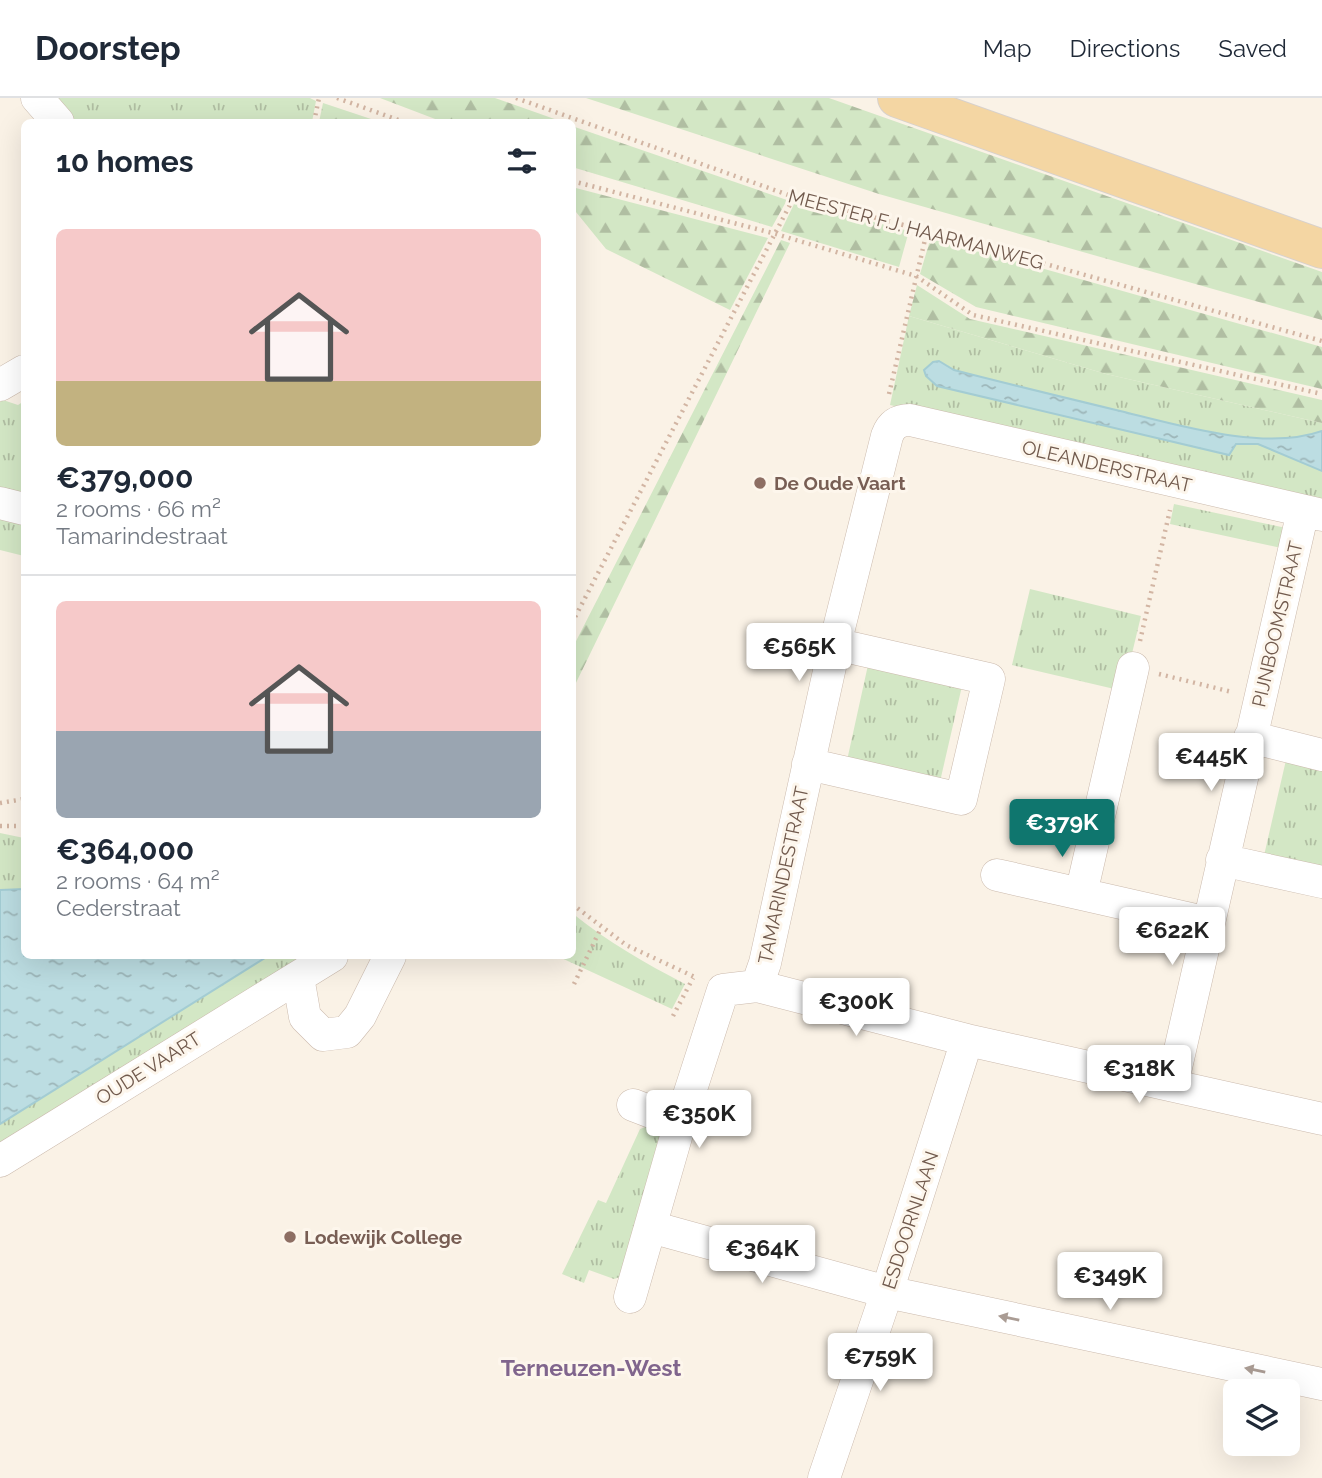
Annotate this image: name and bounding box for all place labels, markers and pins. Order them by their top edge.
place label: De Oude Vaart [774,472,906,494]
marker: De Oude Vaart [752,475,768,491]
pin: €565K [750,624,848,683]
pin: €445K [1162,734,1260,793]
pin: €379K [1013,800,1111,859]
pin: €622K [1123,908,1221,967]
pin: €300K [807,978,905,1038]
pin: €318K [1090,1046,1188,1105]
pin: €350K [650,1090,748,1150]
place label: Lodewijk College [304,1226,462,1248]
pin: €364K [713,1226,811,1285]
marker: Lodewijk College [282,1229,298,1245]
pin: €349K [1061,1252,1159,1312]
pin: €759K [831,1334,929,1393]

